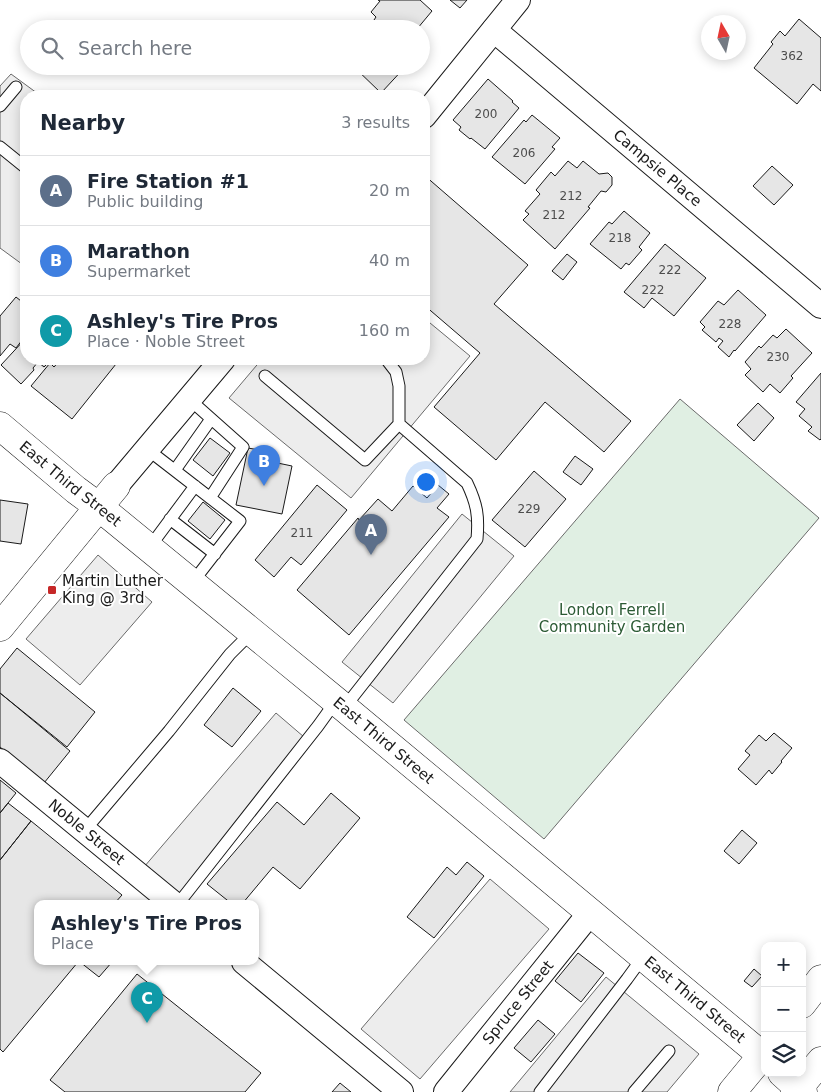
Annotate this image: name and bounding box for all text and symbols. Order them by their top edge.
north arrow [701,15,746,60]
search box [20,20,430,75]
icon: search [38,34,66,62]
text: Search here [78,37,192,59]
house number: 362 [781,49,803,63]
house number: 200 [475,107,497,121]
text: Nearby [40,111,125,135]
text: 3 results [341,113,410,132]
street label: Campsie Place [610,126,705,210]
house number: 206 [513,146,535,160]
text: Fire Station #1 [87,170,249,192]
text: A [50,181,62,200]
text: 20 m [369,181,410,200]
house number: 212 [560,189,582,203]
text: Public building [87,192,204,211]
house number: 212 [543,208,565,222]
house number: 218 [609,231,631,245]
text: Marathon [87,240,190,262]
text: B [50,251,62,270]
text: 40 m [369,251,410,270]
text: Supermarket [87,262,190,281]
house number: 222 [659,263,681,277]
house number: 222 [642,283,664,297]
text: Ashley's Tire Pros [87,310,278,332]
house number: 228 [719,317,741,331]
text: C [50,321,62,340]
text: 160 m [359,321,410,340]
text: Place · Noble Street [87,332,245,351]
house number: 230 [767,350,789,364]
street label: East Third Street [16,437,125,530]
pin: B [248,445,280,486]
your location [413,469,439,495]
house number: 229 [518,502,540,516]
pin: A [355,514,387,555]
house number: 211 [291,526,313,540]
place label: Martin Luther King @ 3rd [62,572,164,607]
marker: Martin Luther King @ 3rd [46,584,58,596]
park label: London Ferrell Community Garden [539,601,685,636]
street label: East Third Street [329,693,438,788]
street label: Noble Street [45,795,129,869]
popup [34,900,259,965]
text: Ashley's Tire Pros [51,912,242,934]
text: Place [51,934,94,953]
map controls [761,942,806,1077]
button: + [761,942,806,987]
street label: East Third Street [641,952,749,1047]
street label: Spruce Street [479,957,557,1048]
pin: C [131,982,163,1023]
button: − [761,987,806,1032]
button: layers [761,1032,806,1077]

